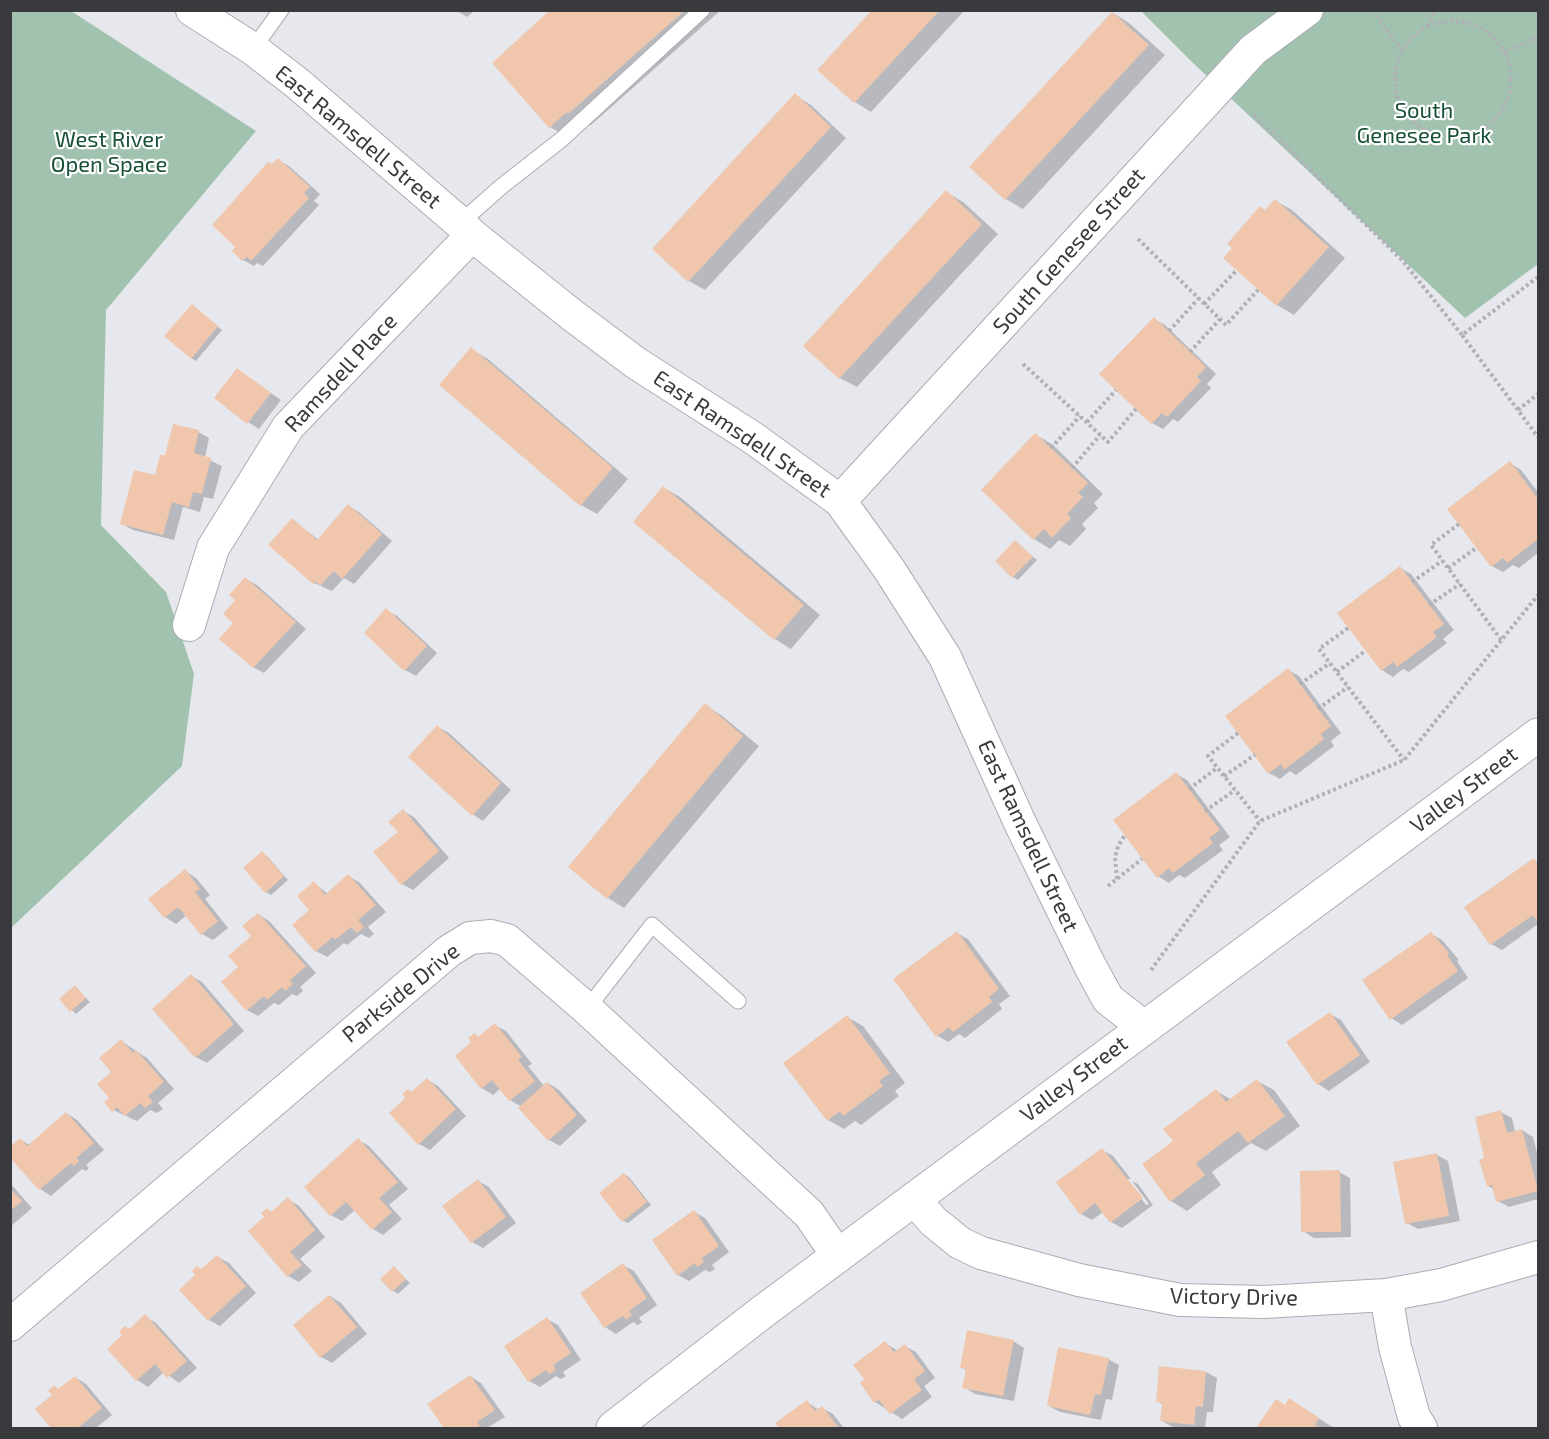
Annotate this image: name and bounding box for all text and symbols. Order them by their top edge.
street label: East Ramsdell Street [270,60,446,214]
park label: South Genesee Park [1357,98,1491,150]
park label: West River Open Space [51,127,167,178]
street label: South Genesee Street [987,162,1151,340]
street label: Ramsdell Place [279,308,403,438]
street label: East Ramsdell Street [648,365,836,503]
street label: East Ramsdell Street [972,736,1084,936]
street label: Valley Street [1405,741,1523,839]
street label: Parkside Drive [337,938,465,1048]
street label: Valley Street [1015,1030,1133,1128]
street label: Victory Drive [1170,1283,1298,1311]

